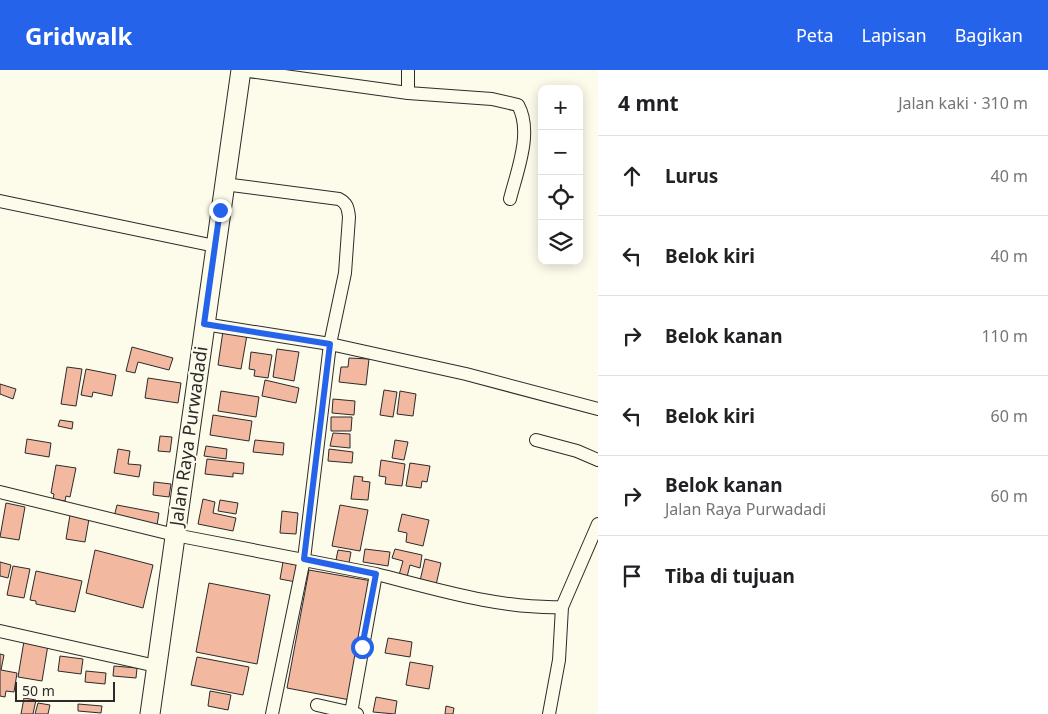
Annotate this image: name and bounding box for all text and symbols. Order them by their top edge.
text: Gridwalk [25,19,132,52]
text: Peta [796,23,834,47]
text: Lapisan [862,23,927,47]
text: Bagikan [955,23,1023,47]
map controls [538,85,583,265]
button: + [538,85,583,130]
text: 4 mnt [618,89,679,117]
text: Jalan kaki · 310 m [898,92,1028,114]
button: − [538,130,583,175]
icon: ahead [618,162,646,190]
text: Lurus [665,163,718,189]
text: 40 m [991,165,1028,187]
button: locate [538,175,583,220]
route end [209,199,232,222]
button: layers [538,220,583,265]
icon: left [618,242,646,270]
text: Belok kiri [665,243,755,269]
text: 40 m [991,245,1028,267]
icon: right [618,322,646,350]
text: Belok kanan [665,323,782,349]
text: 110 m [981,325,1028,347]
street label: Jalan Raya Purwadadi [163,345,213,529]
icon: left [618,402,646,430]
text: Belok kiri [665,403,755,429]
text: 60 m [991,405,1028,427]
text: Belok kanan [665,472,782,498]
icon: right [618,482,646,510]
text: 60 m [991,485,1028,507]
text: Jalan Raya Purwadadi [665,498,826,520]
icon: arrive [618,562,646,590]
text: Tiba di tujuan [665,563,795,589]
route start [351,636,374,659]
scale bar [15,679,115,702]
text: 50 m [22,681,55,700]

